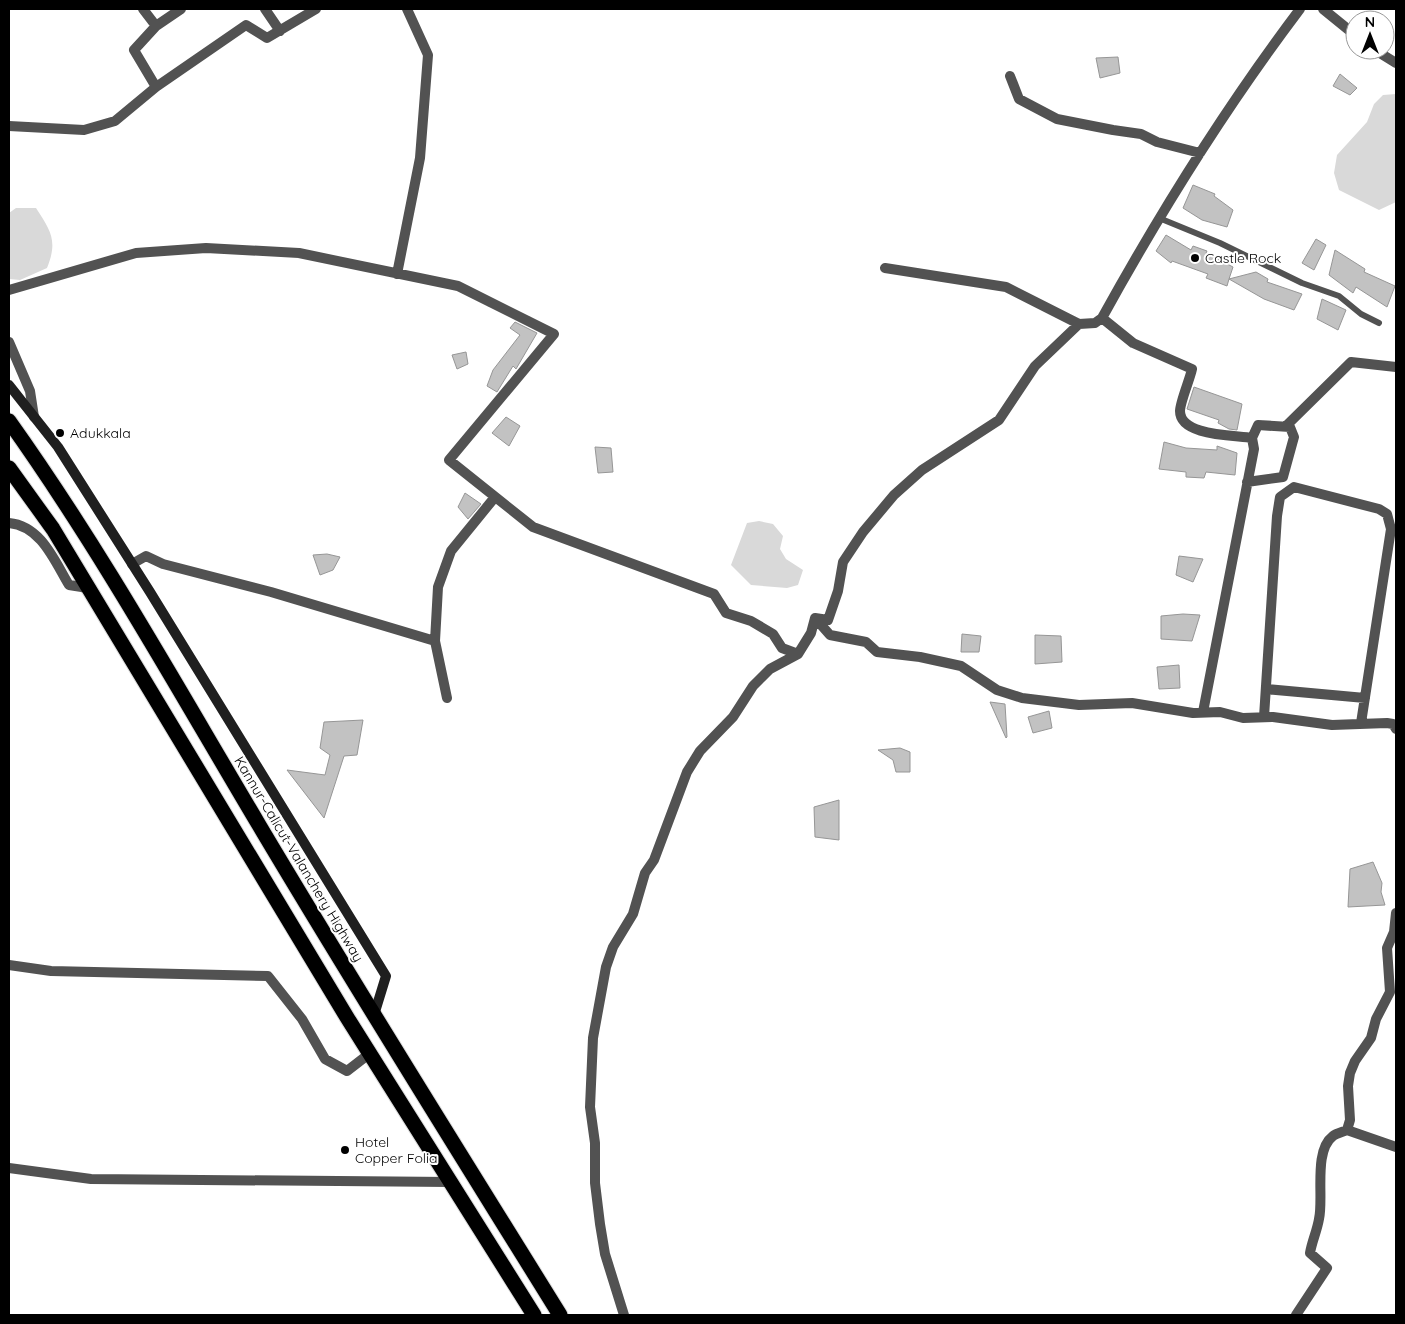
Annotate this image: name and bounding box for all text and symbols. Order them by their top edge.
north arrow [1345,10,1395,60]
text: N [1365,13,1375,31]
place label: Castle Rock [1205,249,1281,267]
marker: Castle Rock [1189,252,1201,264]
place label: Adukkala [70,424,131,442]
marker: Adukkala [54,427,66,439]
street label: Kannur-Calicut-Valanchery Highway [230,753,368,965]
place label: Hotel Copper Folia [355,1133,438,1167]
marker: Hotel Copper Folia [339,1144,351,1156]

